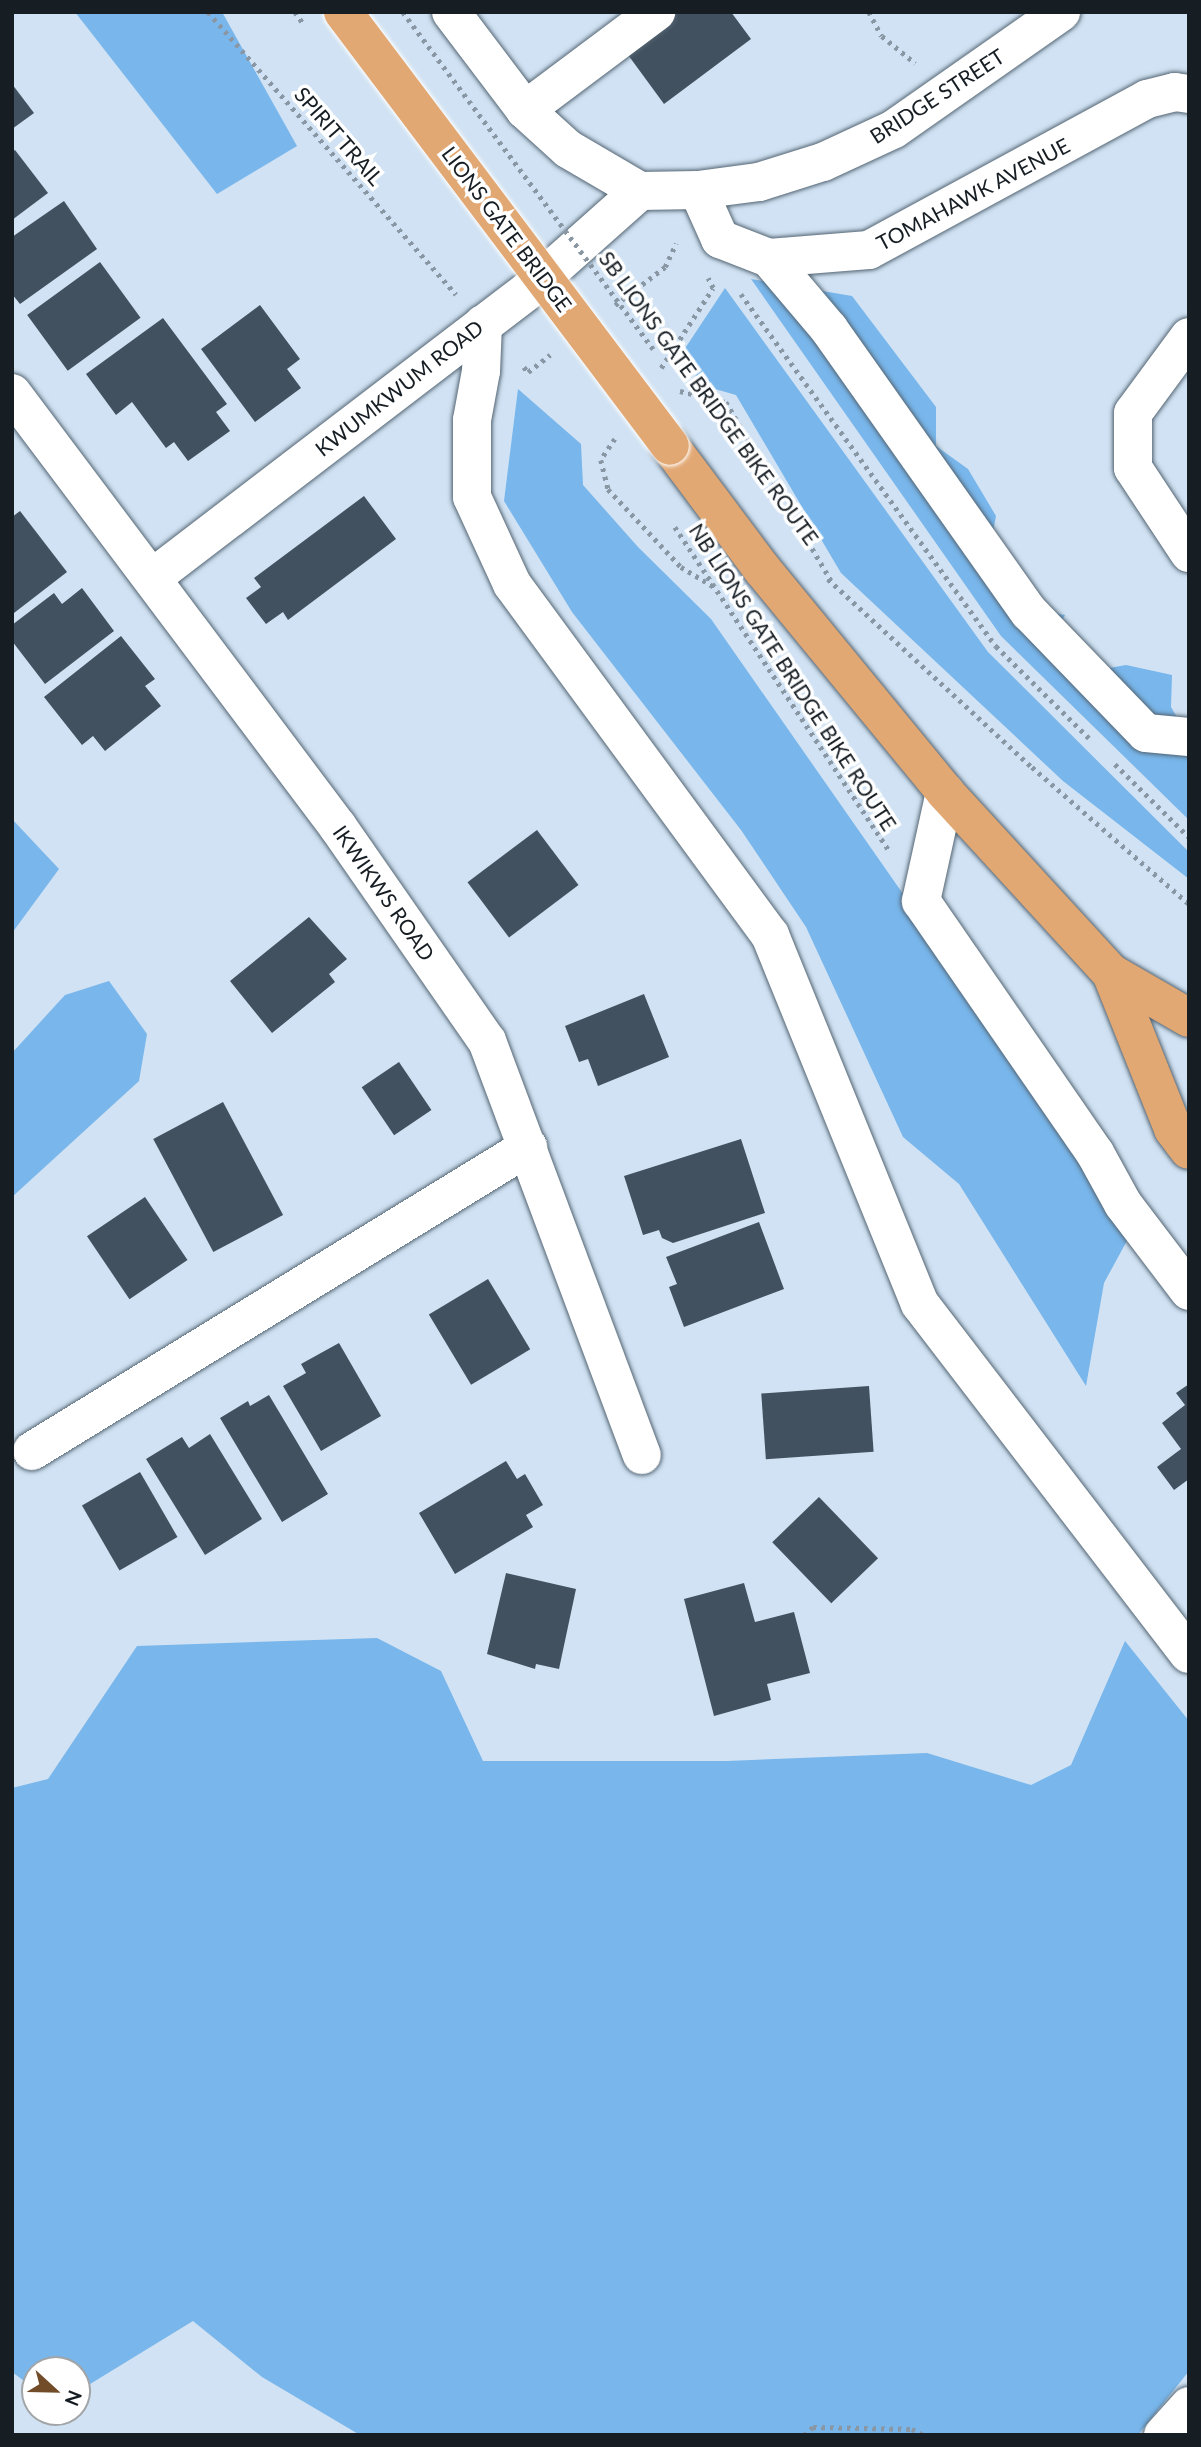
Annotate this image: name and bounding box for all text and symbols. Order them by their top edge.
street label: BRIDGE STREET [865,43,1009,149]
street label: SPIRIT TRAIL [289,81,389,191]
street label: TOMAHAWK AVENUE [872,132,1074,256]
street label: LIONS GATE BRIDGE [437,141,577,317]
street label: SB LIONS GATE BRIDGE BIKE ROUTE [594,246,824,550]
street label: KWUMKWUM ROAD [310,315,488,461]
street label: NB LIONS GATE BRIDGE BIKE ROUTE [684,519,902,835]
street label: IKWIKWS ROAD [328,821,440,965]
north arrow [21,2356,91,2426]
text: N [61,2387,87,2409]

